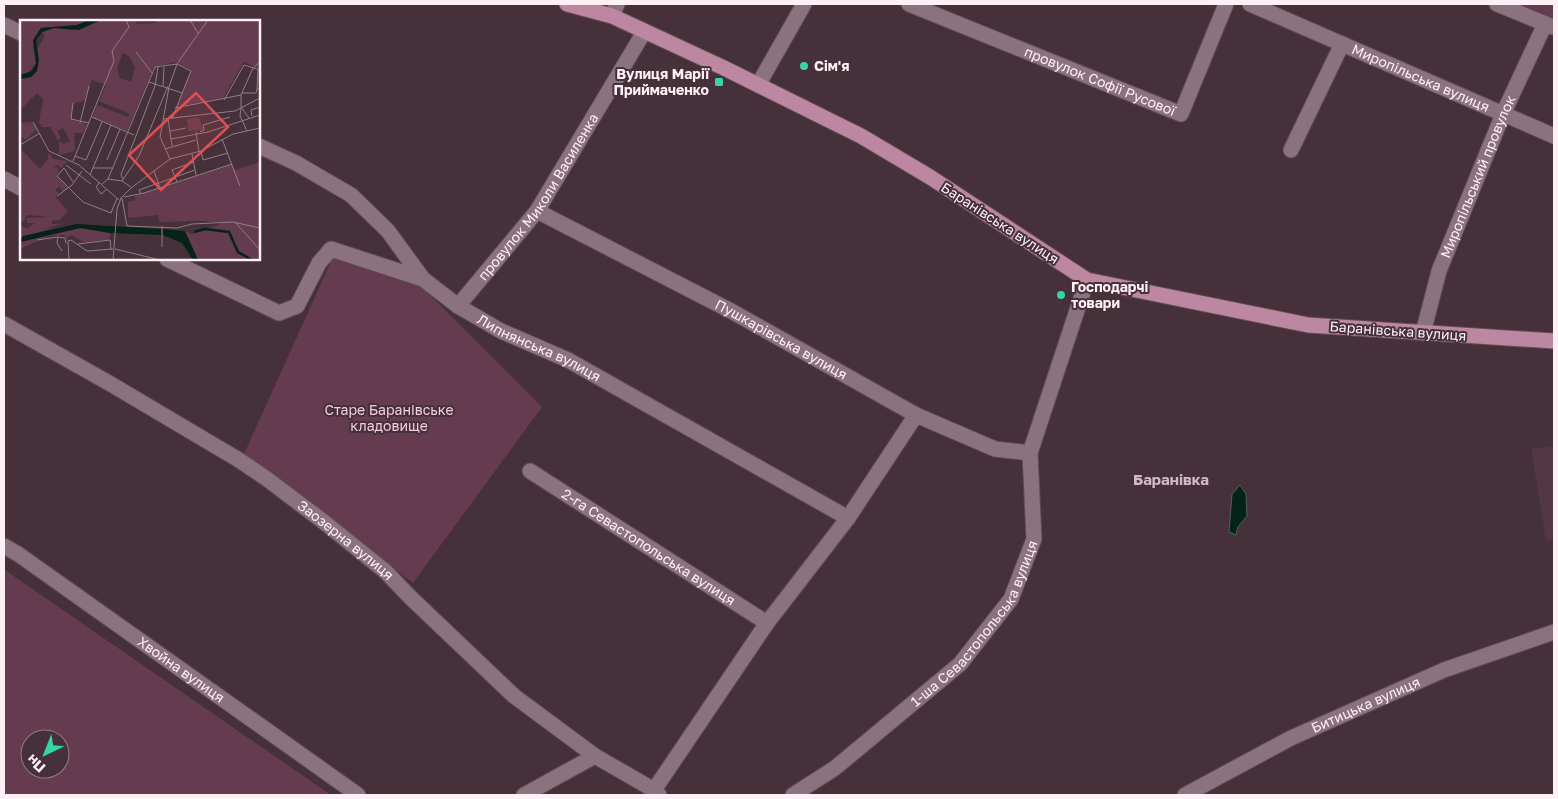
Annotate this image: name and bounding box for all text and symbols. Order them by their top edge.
inset map [20,20,260,260]
street label: Миропільська вулиця [1349,40,1492,115]
street label: провулок Софії Русової [1022,43,1179,119]
place label: Сім'я [814,57,849,74]
marker: Сім'я [798,60,810,72]
place label: Вулиця Марії Приймаченко [614,65,710,98]
marker: Вулиця Марії Приймаченко [713,76,725,88]
street label: Миропільський провулок [1436,92,1519,260]
street label: провулок Миколи Василенка [474,110,602,283]
street label: Баранівська вулиця [938,178,1062,267]
place label: Господарчі товари [1071,278,1149,311]
marker: Господарчі товари [1055,289,1067,301]
street label: Пушкарівська вулиця [712,295,851,383]
street label: Липнянська вулиця [475,310,604,385]
street label: Баранівська вулиця [1329,317,1467,344]
park label: Старе Баранівське кладовище [324,401,454,434]
district label: Баранівка [1133,470,1209,488]
street label: 2-га Севастопольська вулиця [559,485,739,609]
street label: Заозерна вулиця [295,496,398,583]
street label: 1-ша Севастопольська вулиця [907,538,1041,710]
street label: Хвойна вулиця [134,633,228,706]
street label: Битицька вулиця [1308,673,1423,736]
north arrow [20,729,70,779]
text: Пн [23,751,49,777]

